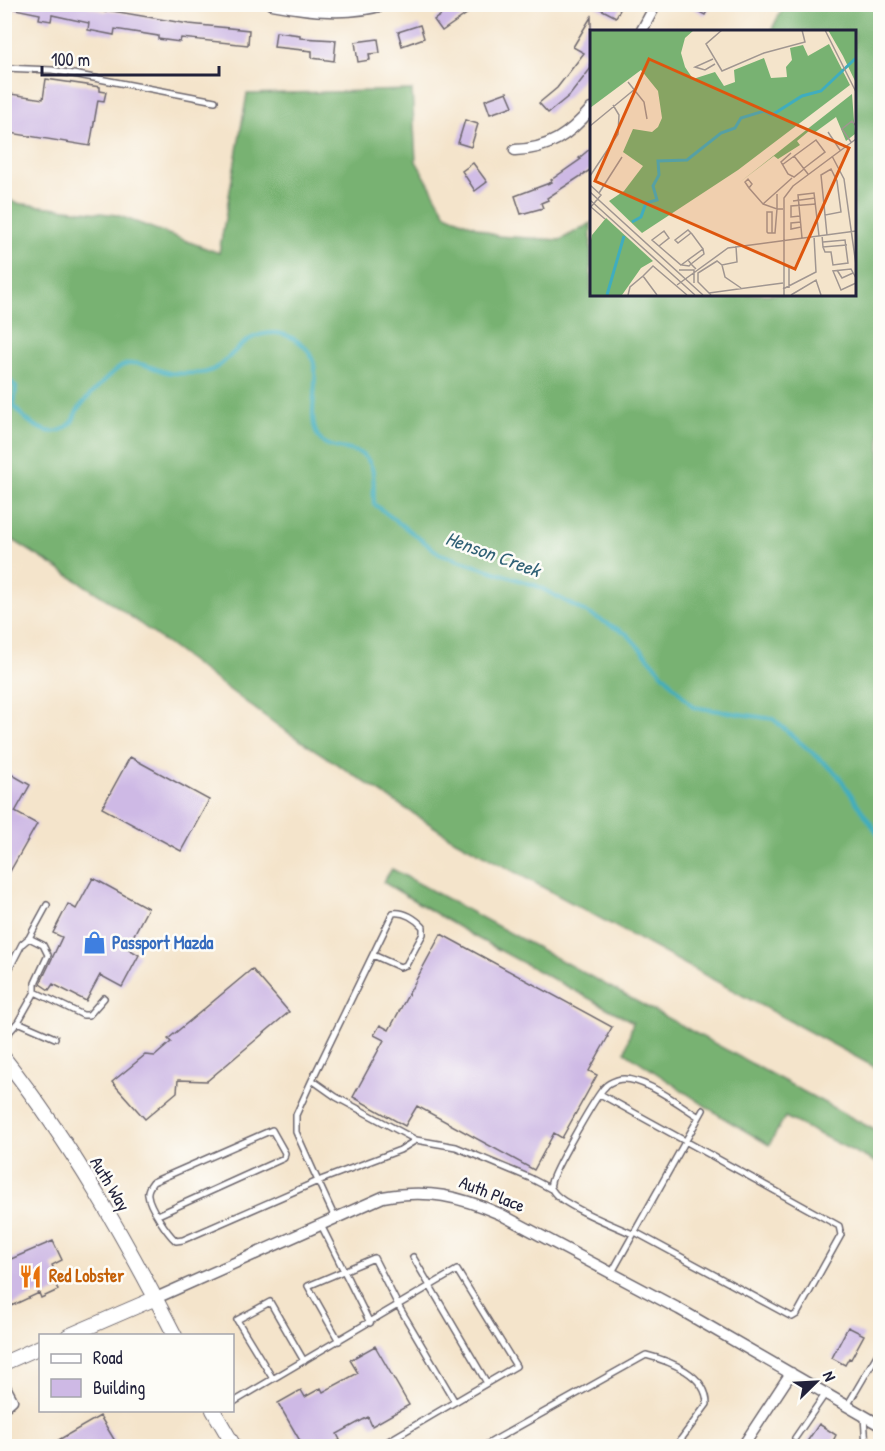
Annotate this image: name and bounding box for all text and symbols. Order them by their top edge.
inset map [590,30,855,296]
scale bar [42,39,219,77]
text: 100 m [51,47,90,72]
water label: Henson Creek [442,524,546,584]
shop icon: Passport Mazda [81,930,107,956]
place label: Passport Mazda [112,930,214,956]
street label: Auth Way [84,1152,137,1216]
street label: Auth Place [456,1169,529,1218]
restaurant icon: Red Lobster [18,1263,44,1289]
place label: Red Lobster [49,1263,124,1288]
legend [39,1334,234,1412]
text: Road [93,1345,123,1370]
north arrow [786,1352,846,1412]
text: N [818,1368,842,1385]
text: Building [93,1375,145,1400]

